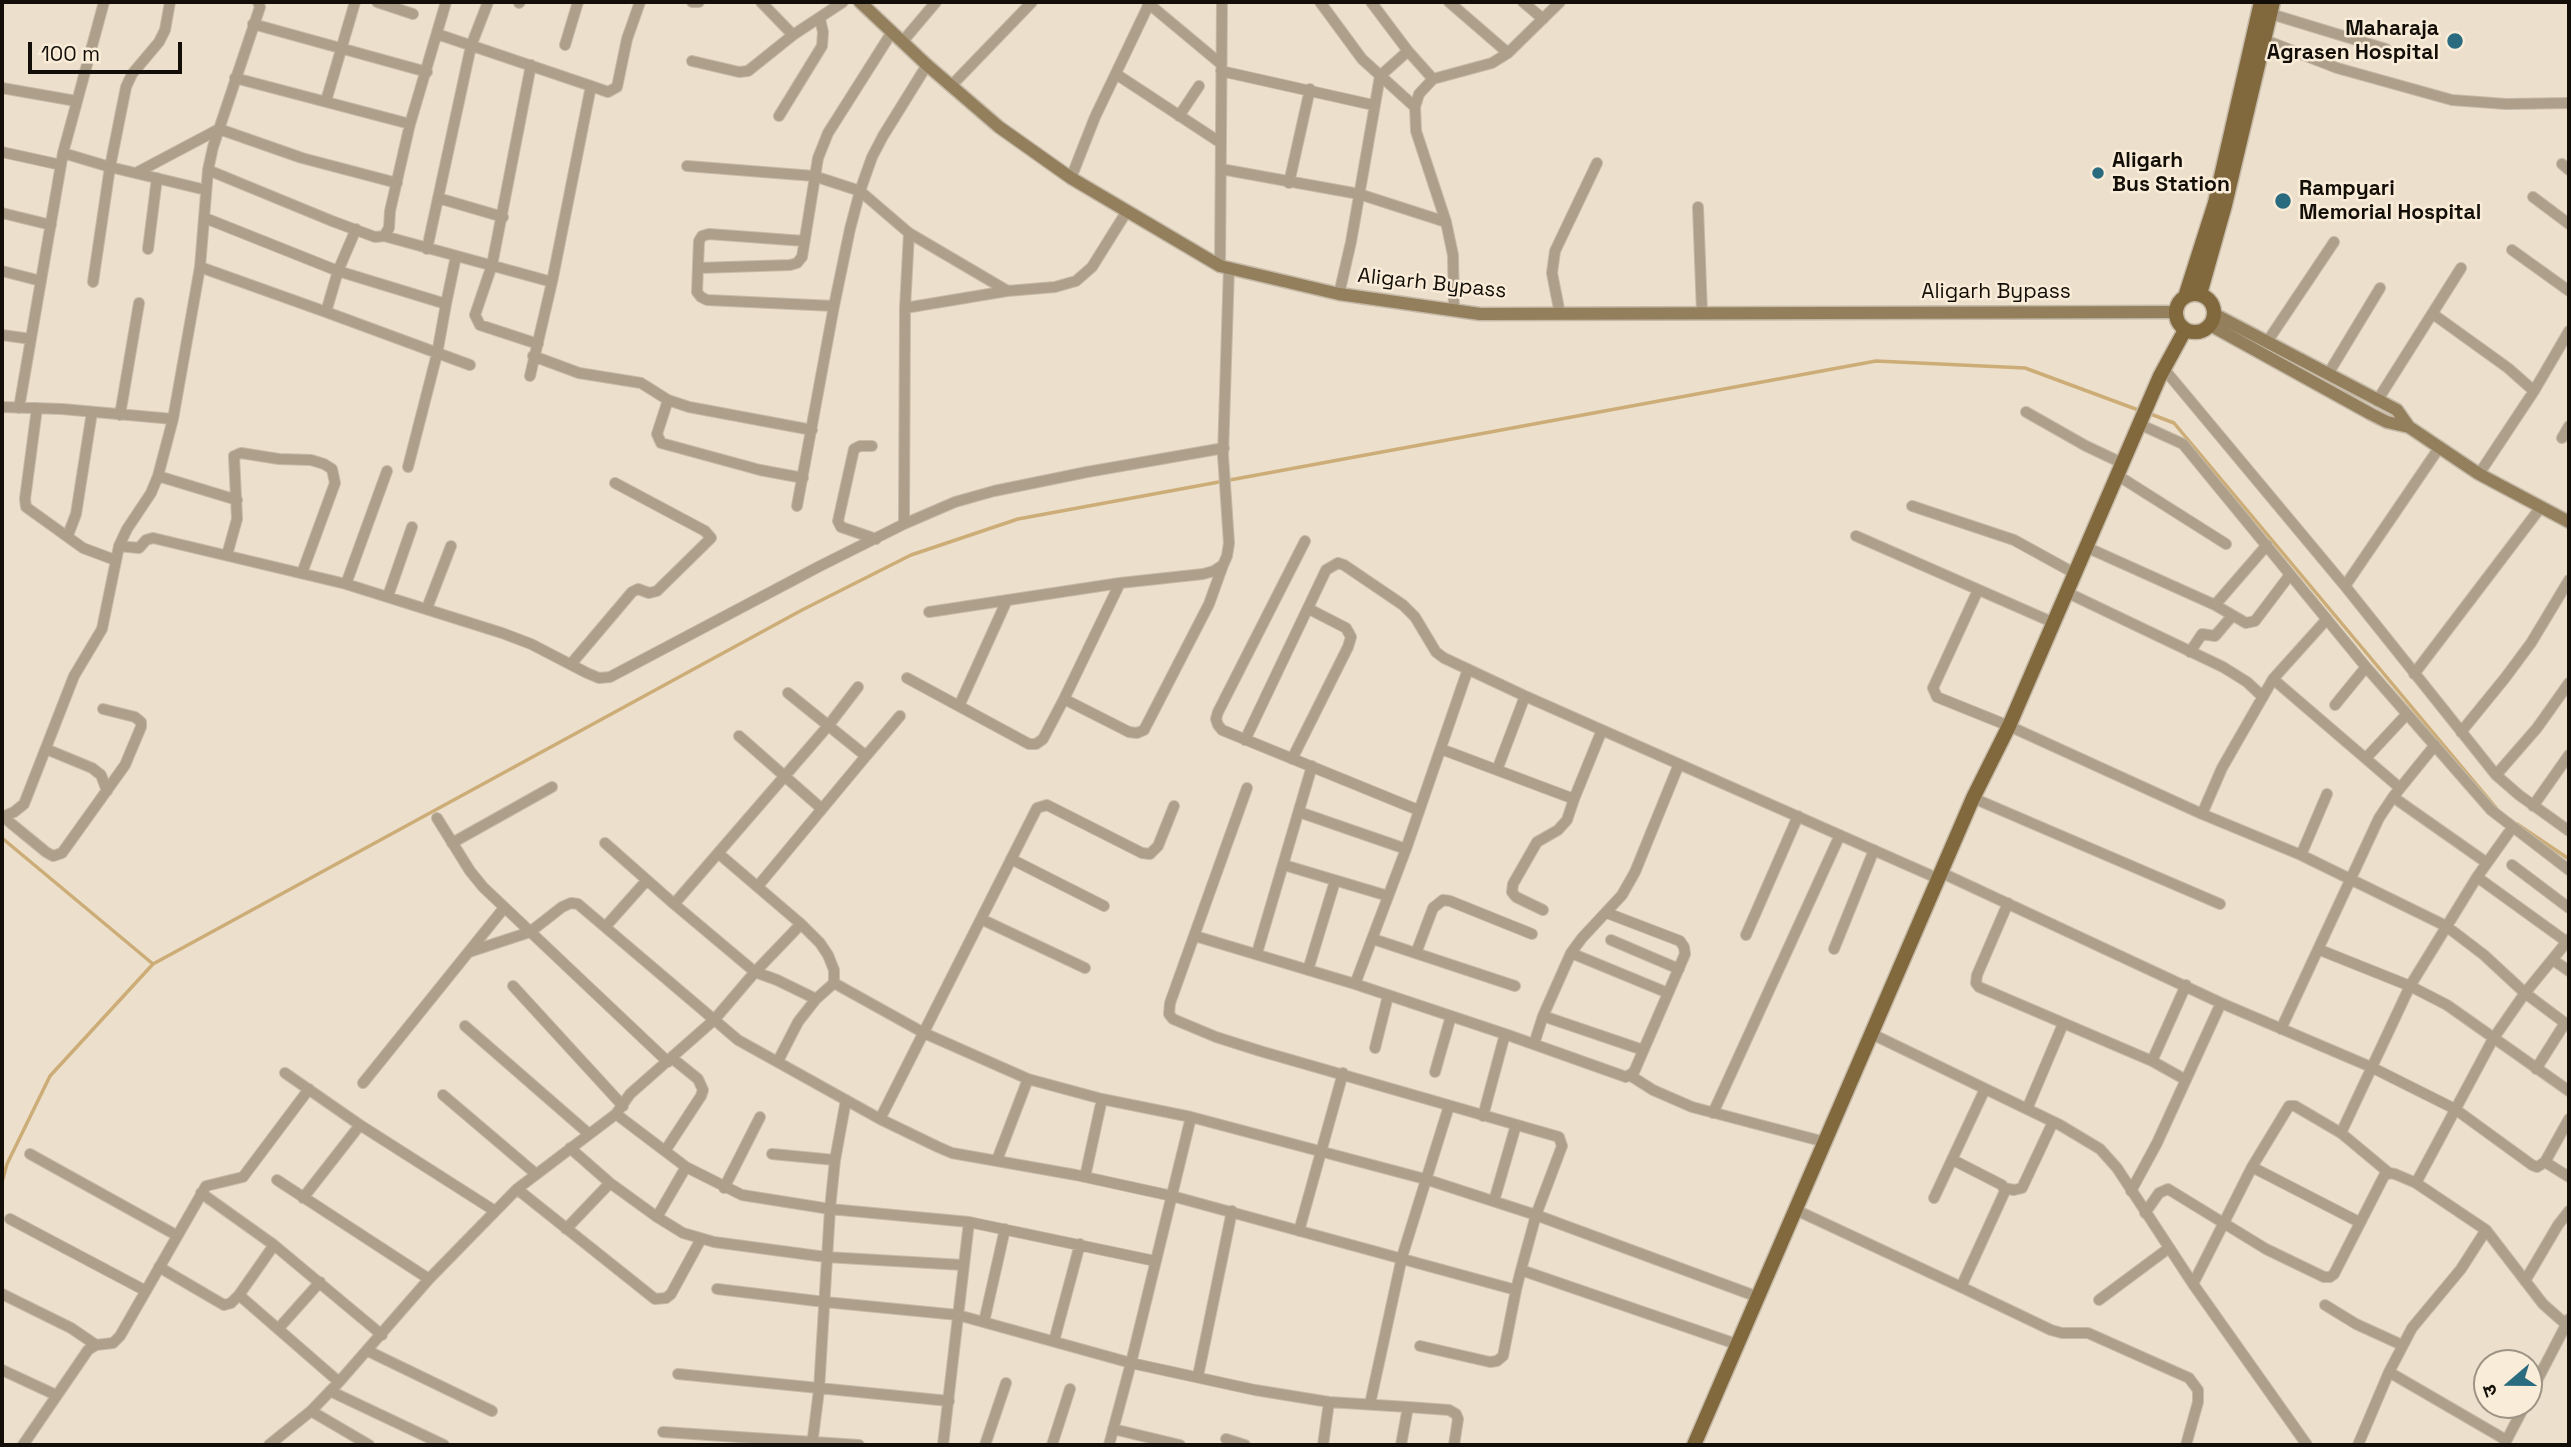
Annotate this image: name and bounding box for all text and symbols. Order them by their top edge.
place label: Maharaja Agrasen Hospital [2267,16,2439,66]
scale bar [32,28,186,72]
marker: Maharaja Agrasen Hospital [2445,31,2465,51]
text: 100 m [41,40,100,67]
place label: Aligarh Bus Station [2112,148,2230,198]
marker: Aligarh Bus Station [2090,165,2106,181]
place label: Rampyari Memorial Hospital [2299,176,2481,226]
marker: Rampyari Memorial Hospital [2273,191,2293,211]
street label: Aligarh Bypass [1356,264,1508,304]
street label: Aligarh Bypass [1921,279,2071,305]
north arrow [2473,1349,2543,1419]
text: उ [2476,1381,2503,1400]

